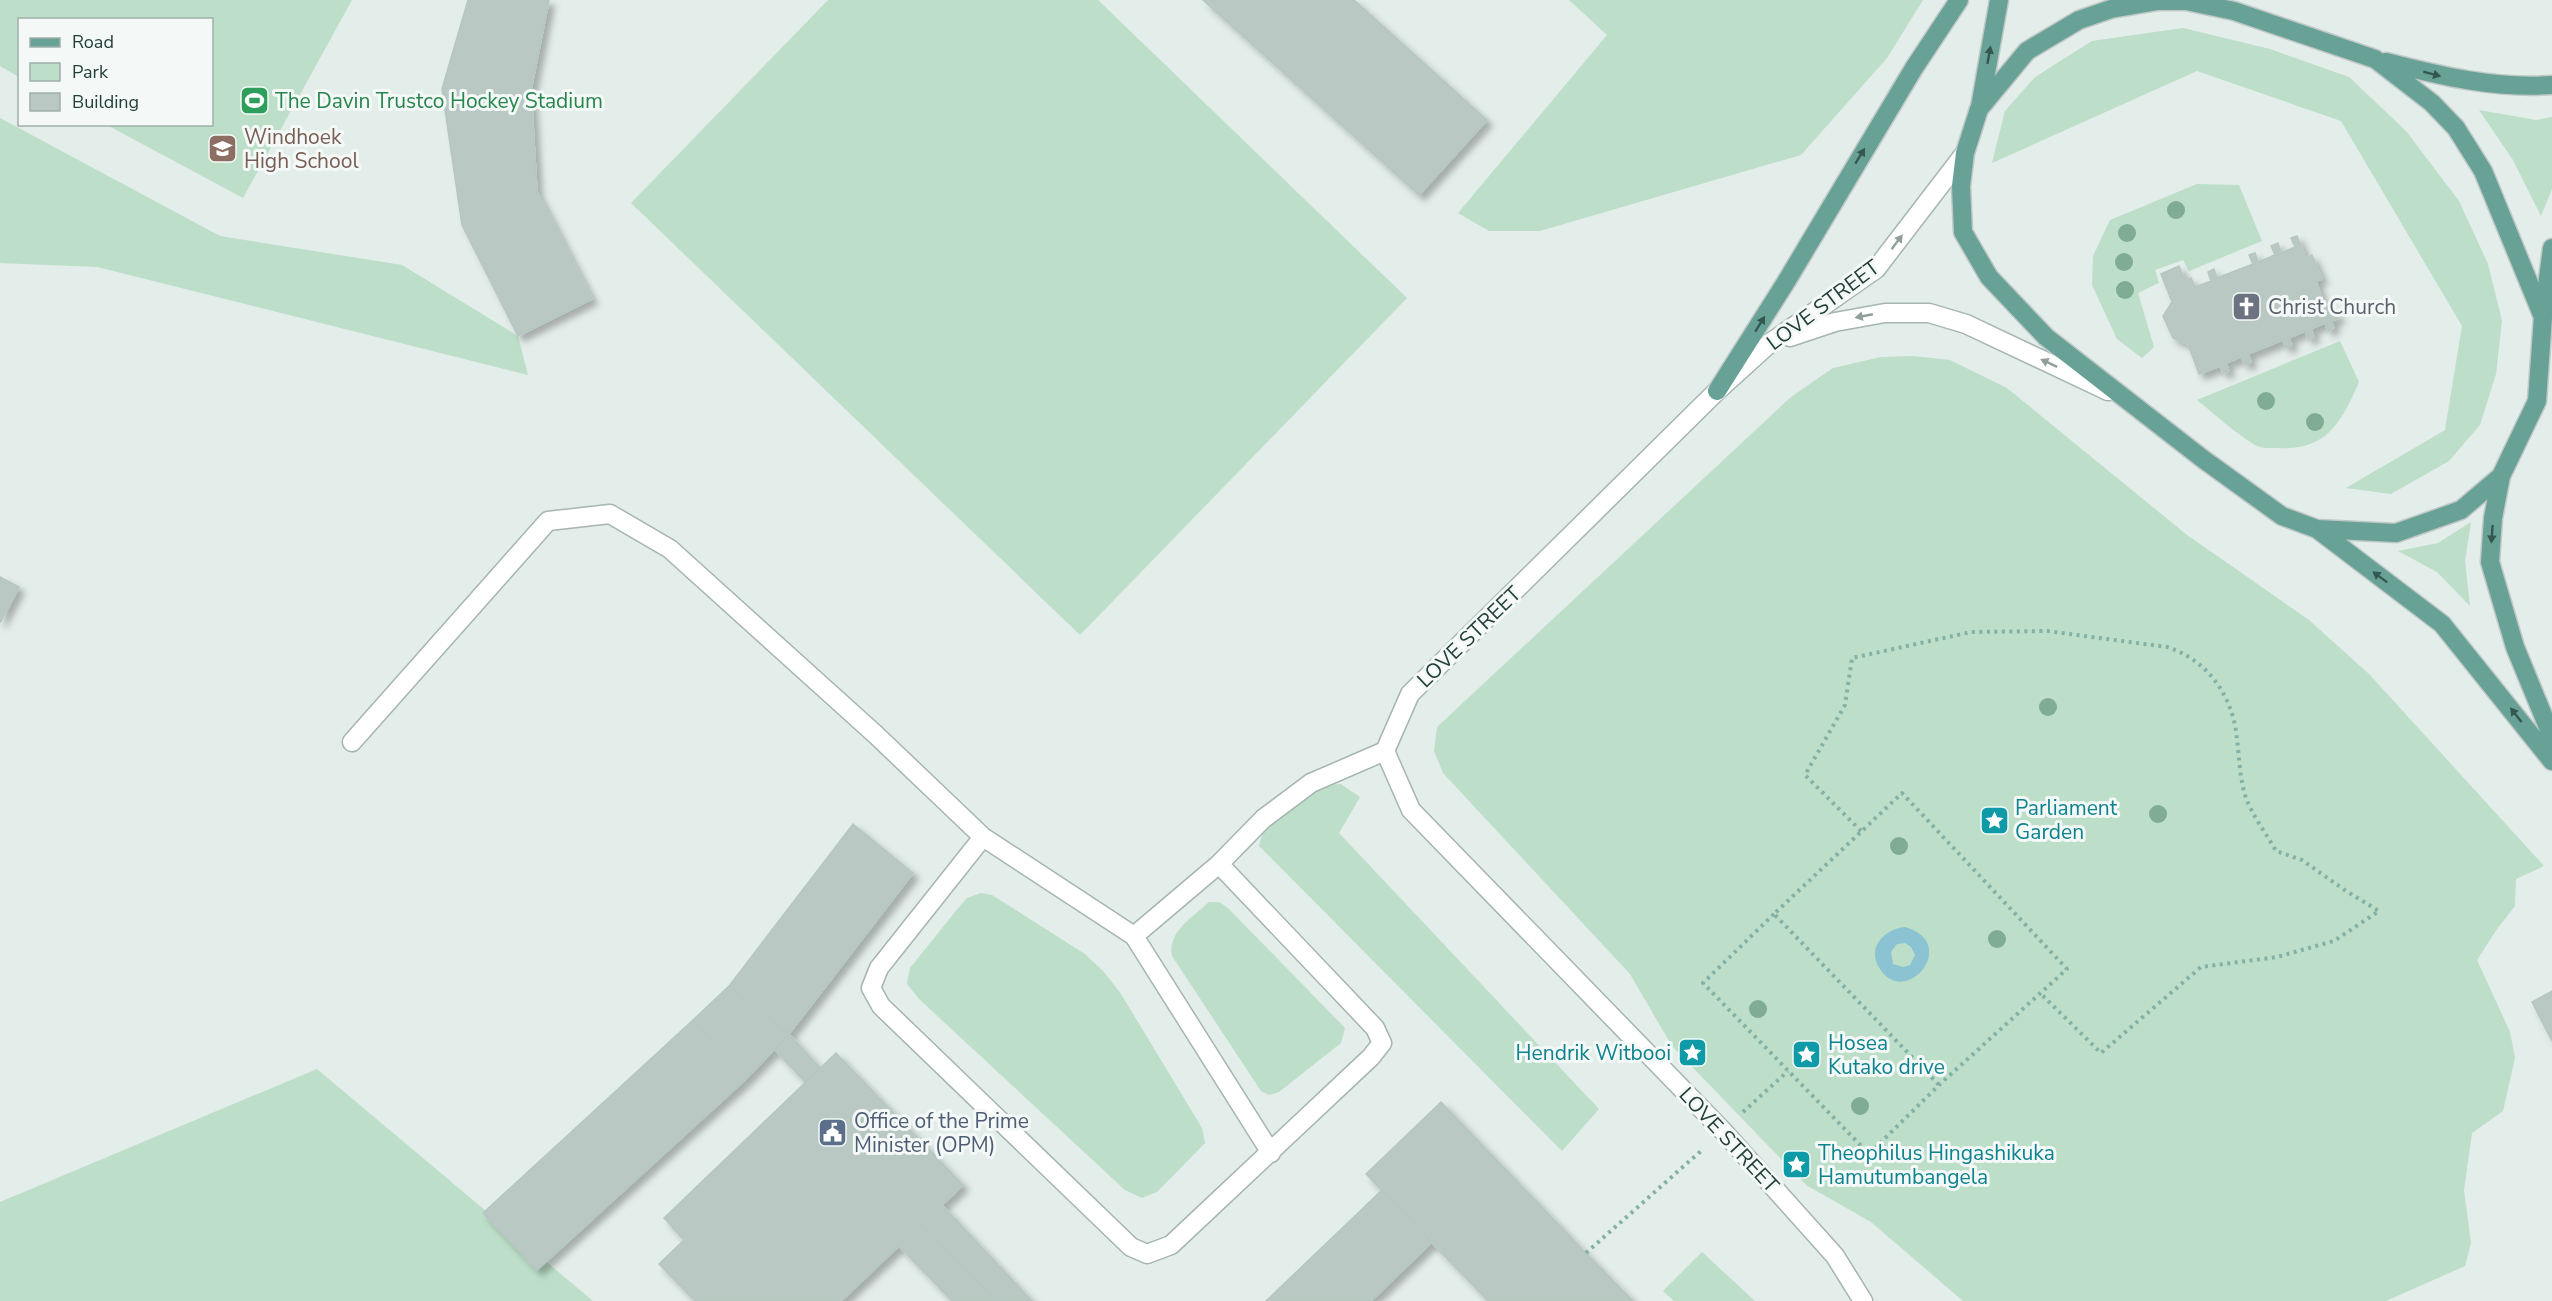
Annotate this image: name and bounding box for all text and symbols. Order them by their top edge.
legend [18,18,213,126]
text: Road [72,30,114,54]
one-way arrow [1985,45,1994,64]
text: Park [72,60,109,84]
one-way arrow [2423,69,2441,79]
sports icon: The Davin Trustco Hockey Stadium [238,85,270,117]
place label: The Davin Trustco Hockey Stadium [275,87,603,115]
text: Building [72,90,139,114]
place label: Windhoek High School [244,123,359,175]
school or university icon: Windhoek High School [207,133,239,165]
one-way arrow [1855,148,1866,164]
one-way arrow [1891,234,1903,250]
street label: LOVE STREET [1761,253,1885,357]
church icon: Christ Church [2231,291,2263,323]
place label: Christ Church [2268,293,2396,321]
one-way arrow [1855,312,1874,321]
one-way arrow [1754,316,1766,332]
one-way arrow [2039,358,2057,368]
one-way arrow [2487,524,2497,543]
one-way arrow [2372,570,2388,583]
street label: LOVE STREET [1411,580,1527,694]
one-way arrow [2509,707,2522,723]
place label: Parliament Garden [2015,794,2118,846]
place icon: Parliament Garden [1978,804,2010,836]
place label: Hosea Kutako drive [1828,1029,1945,1081]
place icon: Hendrik Witbooi [1676,1037,1708,1069]
place label: Hendrik Witbooi [1516,1039,1671,1067]
place icon: Hosea Kutako drive [1791,1039,1823,1071]
street label: LOVE STREET [1673,1081,1785,1199]
place label: Office of the Prime Minister (OPM) [854,1107,1029,1159]
public building icon: Office of the Prime Minister (OPM) [817,1117,849,1149]
place label: Theophilus Hingashikuka Hamutumbangela [1818,1139,2055,1191]
place icon: Theophilus Hingashikuka Hamutumbangela [1781,1149,1813,1181]

